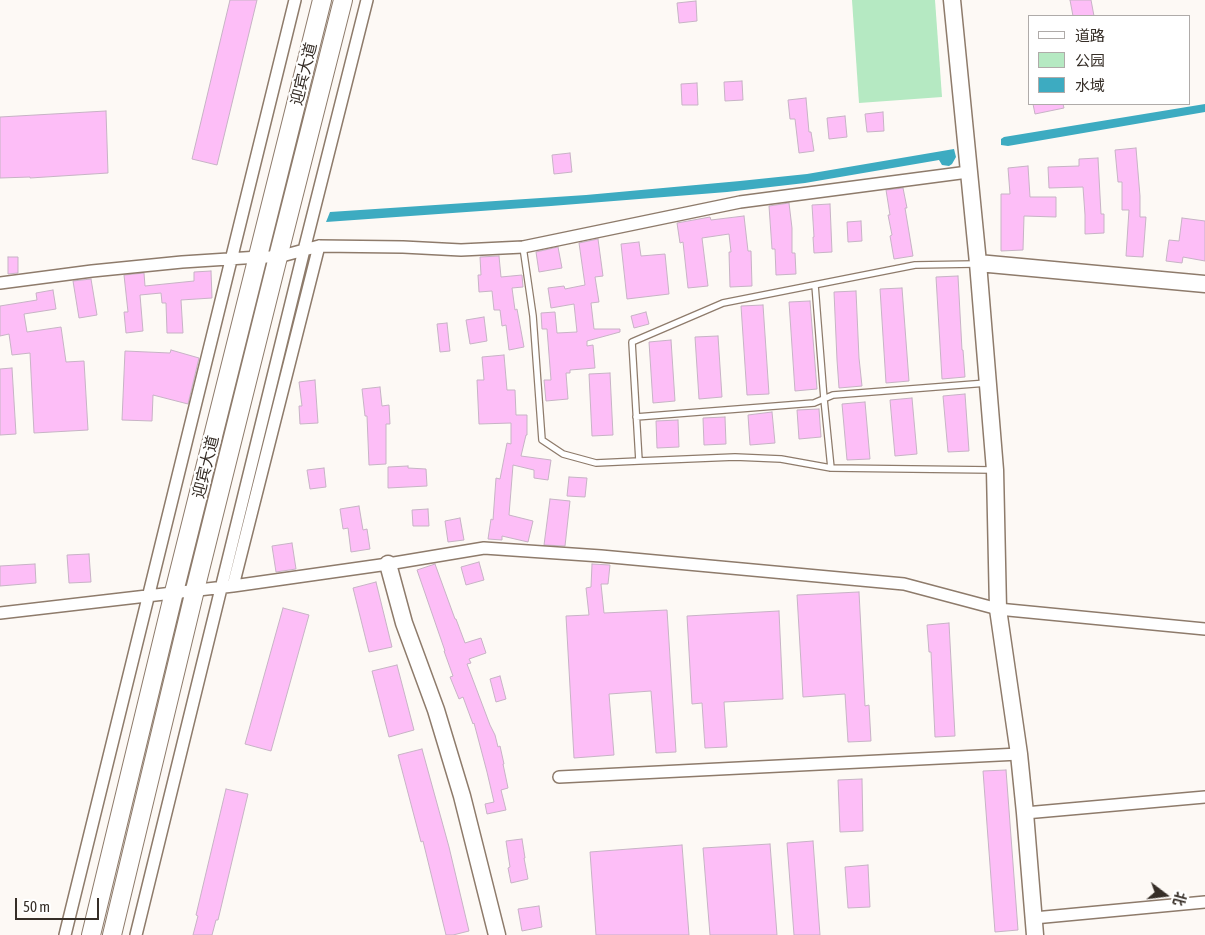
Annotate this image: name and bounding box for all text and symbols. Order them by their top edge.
legend [1028,15,1190,105]
text: 道路 [1075,27,1105,44]
street label: 迎宾大道 [287,41,321,107]
text: 公园 [1075,52,1105,69]
text: 水域 [1075,77,1105,94]
street label: 迎宾大道 [189,434,223,500]
north arrow [1140,870,1190,920]
scale bar [18,888,101,920]
text: 北 [1170,890,1189,908]
text: 50 m [23,898,50,915]

